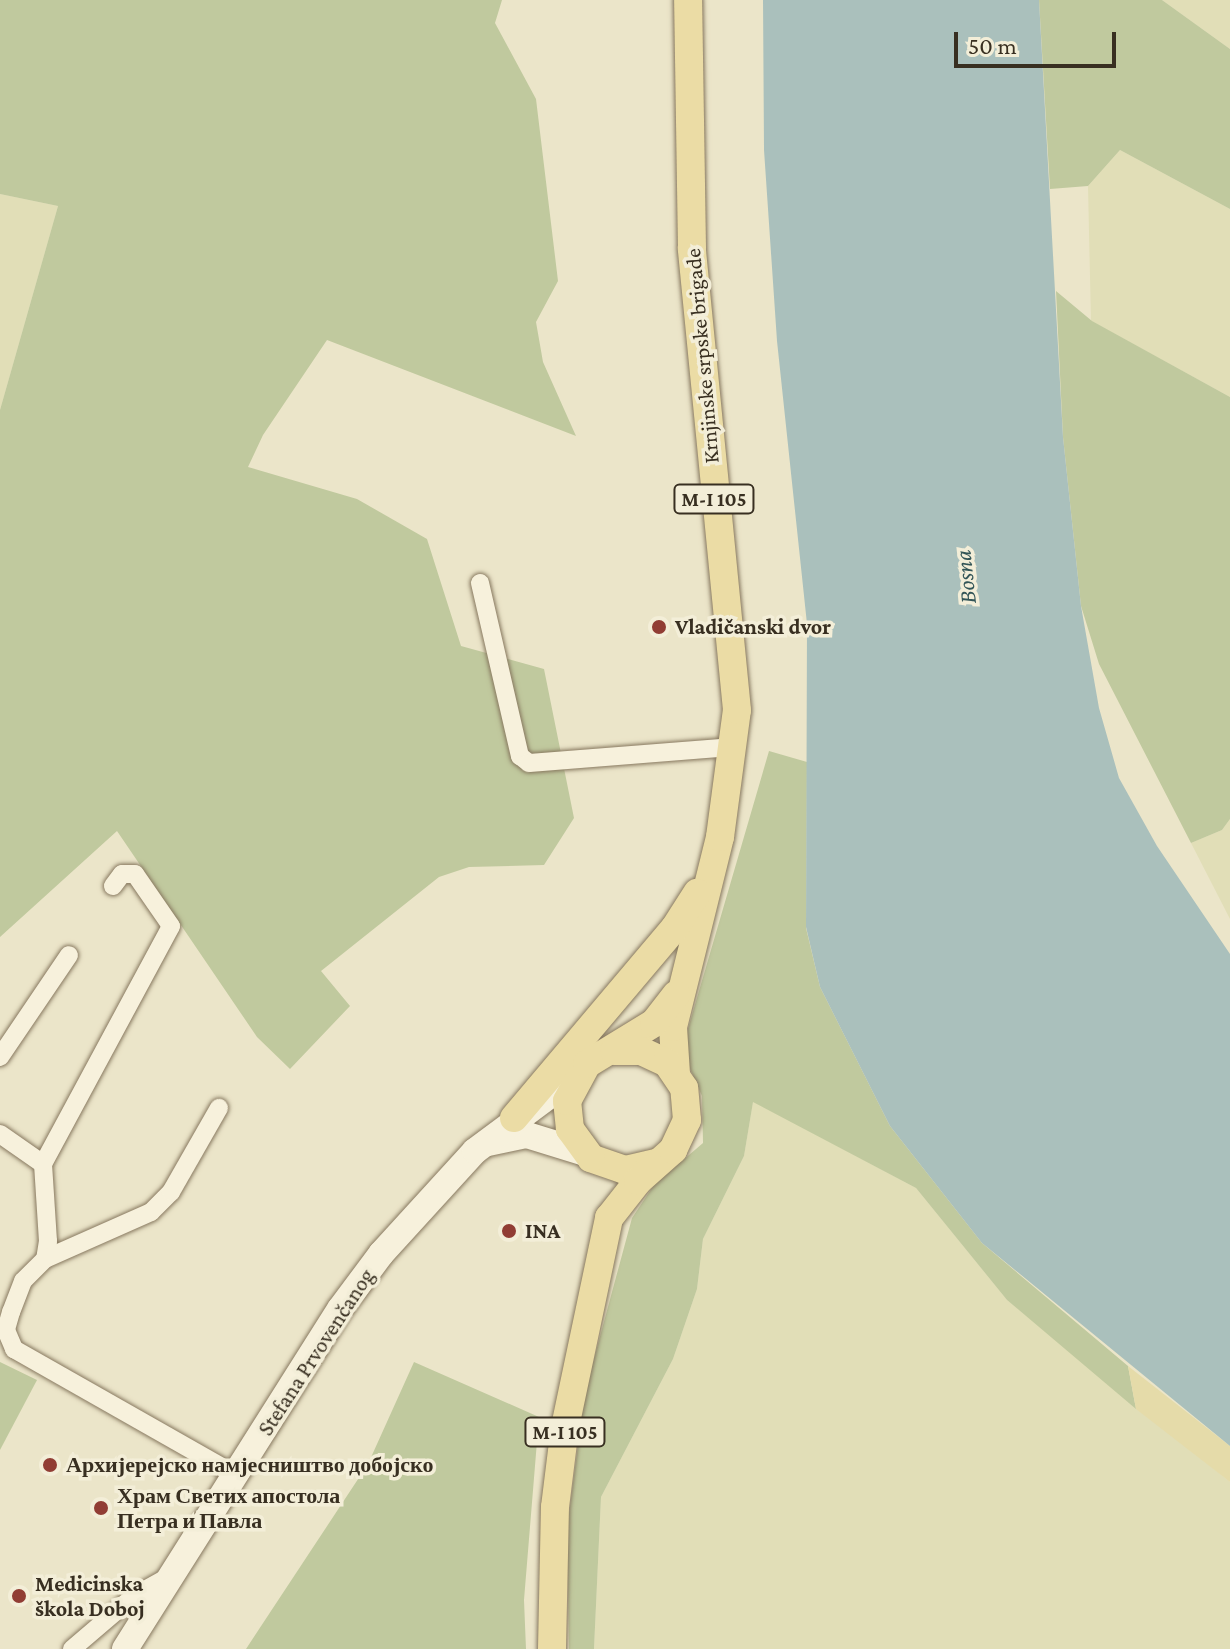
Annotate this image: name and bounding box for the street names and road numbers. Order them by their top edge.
street label: Krnjinske srpske brigade [679,247,725,465]
road number: M-I 105 [672,483,756,515]
street label: Stefana Prvovenčanog [252,1264,380,1440]
road number: M-I 105 [523,1416,607,1448]

